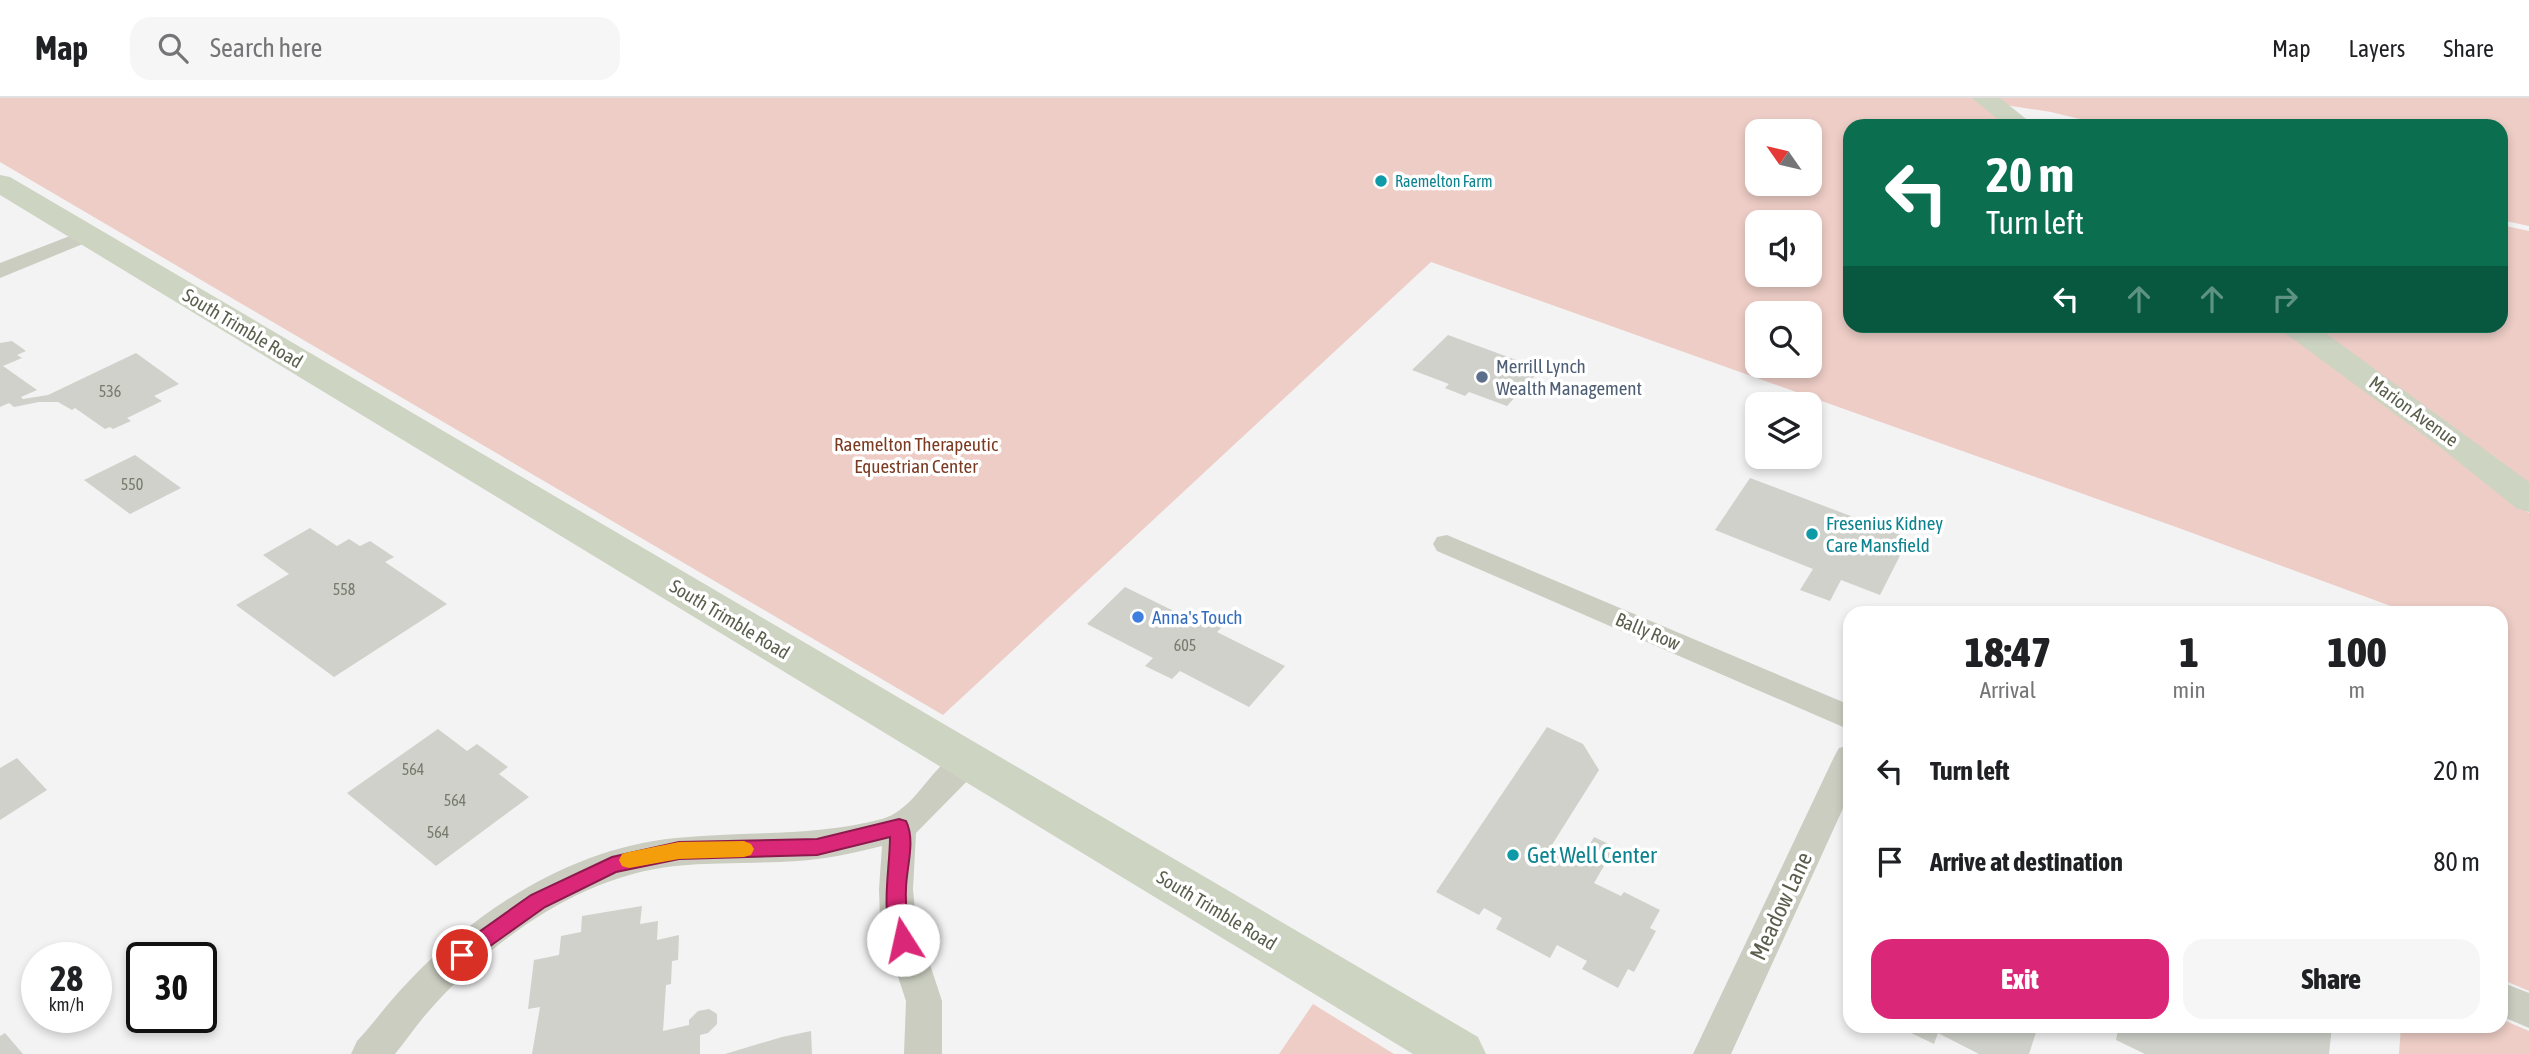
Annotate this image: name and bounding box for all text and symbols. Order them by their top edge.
search box [130,17,620,80]
text: Map [35,29,88,67]
icon: search [154,29,192,67]
text: Search here [210,33,322,63]
text: Map [2272,35,2311,62]
text: Layers [2349,35,2405,62]
text: Share [2443,35,2494,62]
north arrow [1745,119,1822,196]
map controls [1745,119,1822,469]
text: 20 m [1986,146,2074,202]
icon: left [1871,147,1962,238]
place label: Raemelton Farm [1395,172,1492,190]
marker: Raemelton Farm [1373,173,1389,189]
text: Turn left [1986,204,2084,241]
button: sound [1745,210,1822,287]
icon: left [2047,280,2085,318]
icon: ahead [2120,280,2158,318]
icon: ahead [2193,280,2231,318]
icon: right [2266,280,2304,318]
street label: South Trimble Road [179,284,307,372]
button: search [1745,301,1822,378]
place label: Merrill Lynch Wealth Management [1496,355,1642,399]
marker: Merrill Lynch Wealth Management [1474,369,1490,385]
street label: Marion Avenue [2365,371,2463,451]
house number: 536 [99,382,121,400]
button: layers [1745,392,1822,469]
park label: Raemelton Therapeutic Equestrian Center [834,433,999,477]
house number: 550 [121,475,143,493]
place label: Fresenius Kidney Care Mansfield [1826,512,1943,556]
marker: Fresenius Kidney Care Mansfield [1804,526,1820,542]
street label: South Trimble Road [666,575,794,663]
house number: 558 [333,580,355,598]
place label: Anna's Touch [1152,606,1243,628]
street label: Bally Row [1613,608,1684,655]
marker: Anna's Touch [1130,609,1146,625]
text: 18:47 [1965,628,2051,676]
text: 1 [2179,628,2199,676]
text: 100 [2327,628,2386,676]
house number: 605 [1174,636,1196,654]
text: Arrival [1980,677,2036,703]
text: min [2173,677,2206,703]
text: m [2349,677,2365,703]
icon: left [1871,752,1909,790]
text: Turn left [1930,756,2010,786]
text: 20 m [2433,756,2480,786]
house number: 564 [402,760,424,778]
house number: 564 [444,791,466,809]
house number: 564 [427,823,449,841]
place label: Get Well Center [1527,842,1658,868]
icon: arrive [1871,843,1909,881]
marker: Get Well Center [1505,847,1521,863]
text: Arrive at destination [1930,847,2123,877]
text: 80 m [2433,847,2480,877]
street label: Meadow Lane [1745,848,1817,964]
street label: South Trimble Road [1153,866,1281,954]
position arrow [866,903,940,977]
pin [432,925,492,985]
icon: arrive [443,936,481,974]
button: Exit [1871,939,2169,1019]
button: Share [2183,939,2480,1019]
speed limit sign: 30 [126,942,217,1033]
text: 28 [50,958,83,998]
text: km/h [49,994,84,1015]

